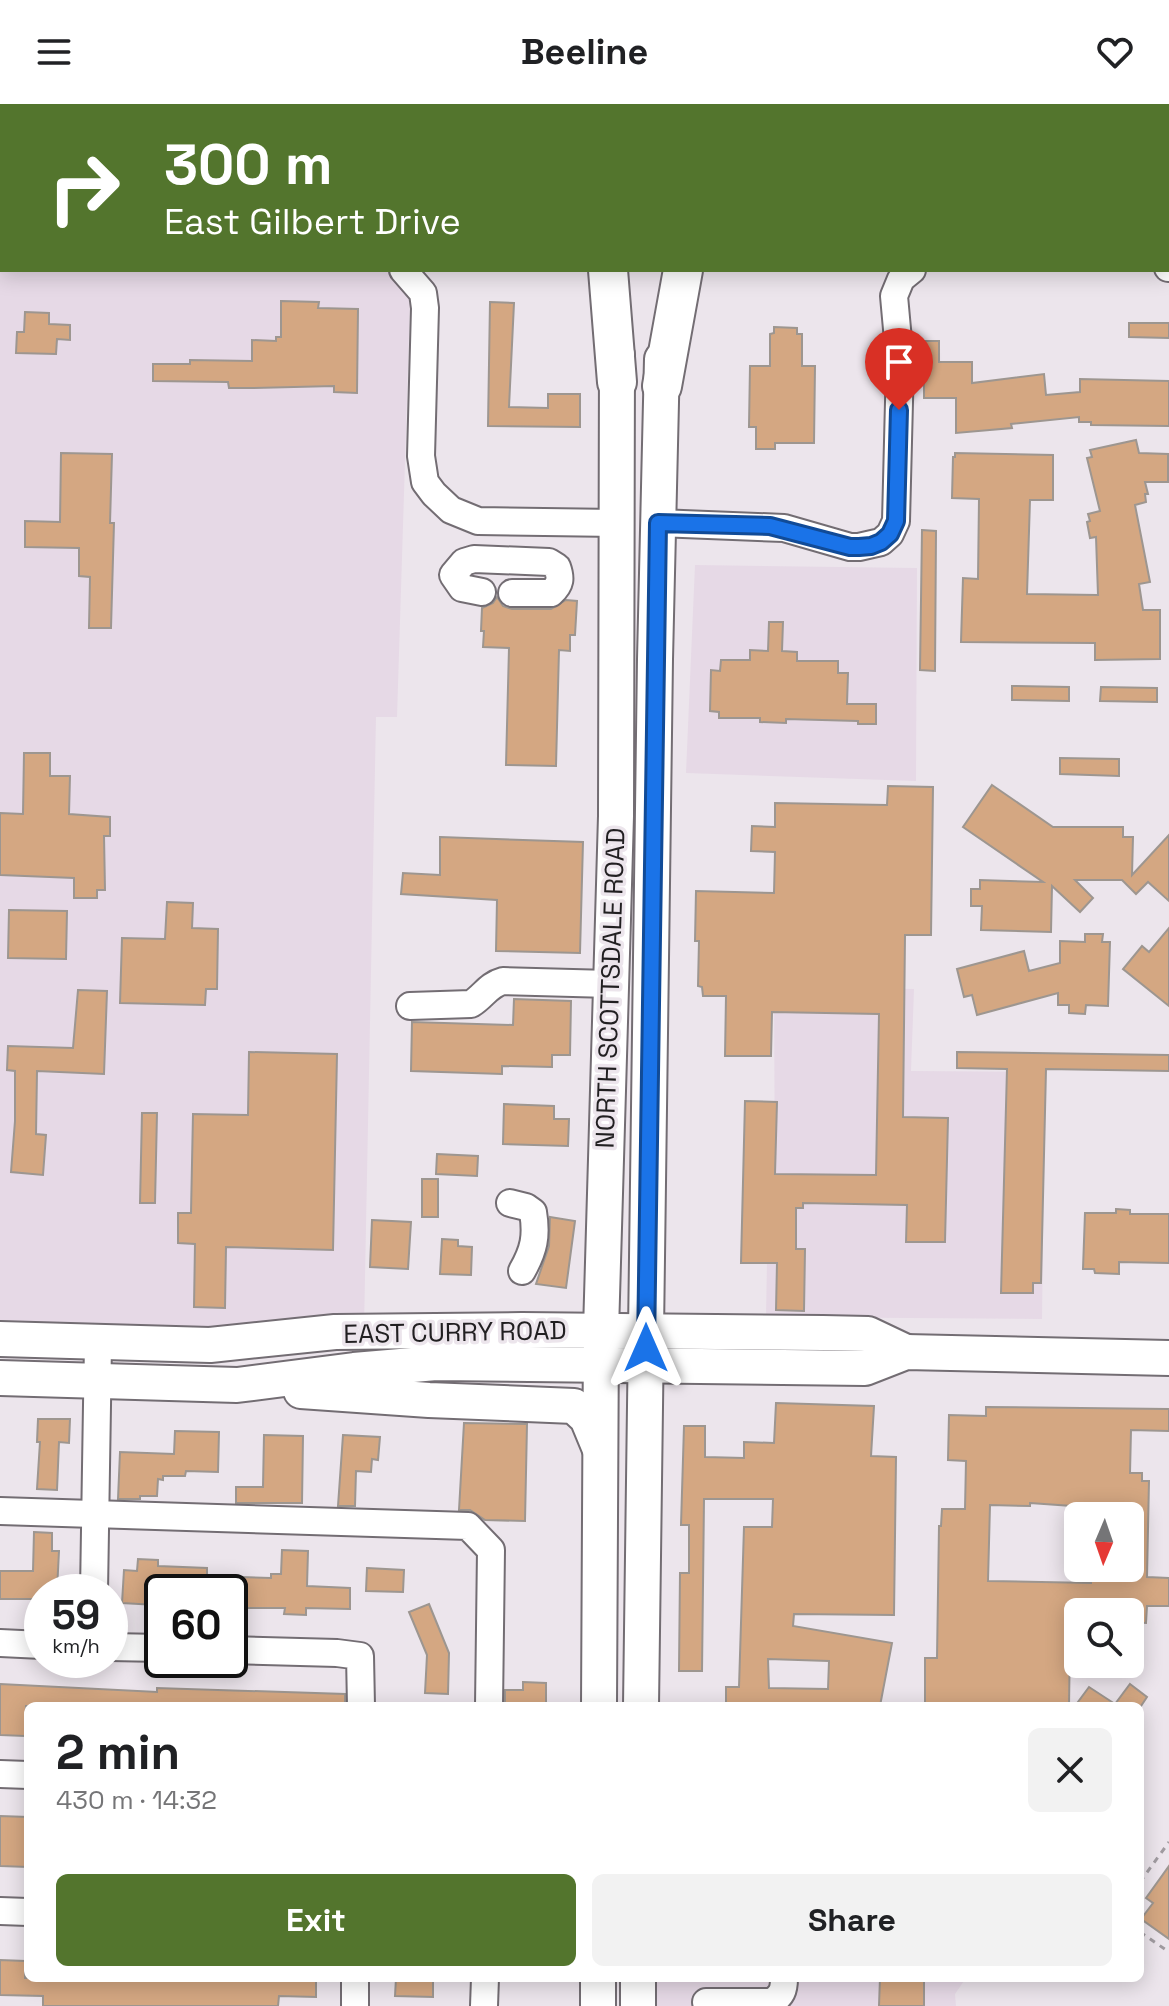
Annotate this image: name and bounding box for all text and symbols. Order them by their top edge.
text: Beeline [521,29,648,75]
icon: menu [32,30,76,74]
icon: heart [1093,30,1137,74]
text: 300 m [164,129,333,200]
icon: right [32,136,136,240]
text: East Gilbert Drive [164,199,461,245]
pin [865,328,933,410]
icon: arrive [877,340,921,384]
street label: NORTH SCOTTSDALE ROAD [587,827,633,1149]
position arrow [604,1306,688,1390]
street label: EAST CURRY ROAD [343,1313,567,1351]
north arrow [1064,1502,1144,1582]
map controls [1064,1502,1144,1678]
speed limit sign: 60 [144,1574,248,1678]
text: 59 [52,1590,100,1641]
button: search [1064,1598,1144,1678]
text: km/h [52,1633,100,1659]
text: 2 min [56,1722,180,1783]
button: close [1028,1728,1112,1812]
text: 430 m · 14:32 [56,1783,217,1817]
button: Exit [56,1874,576,1966]
button: Share [592,1874,1112,1966]

